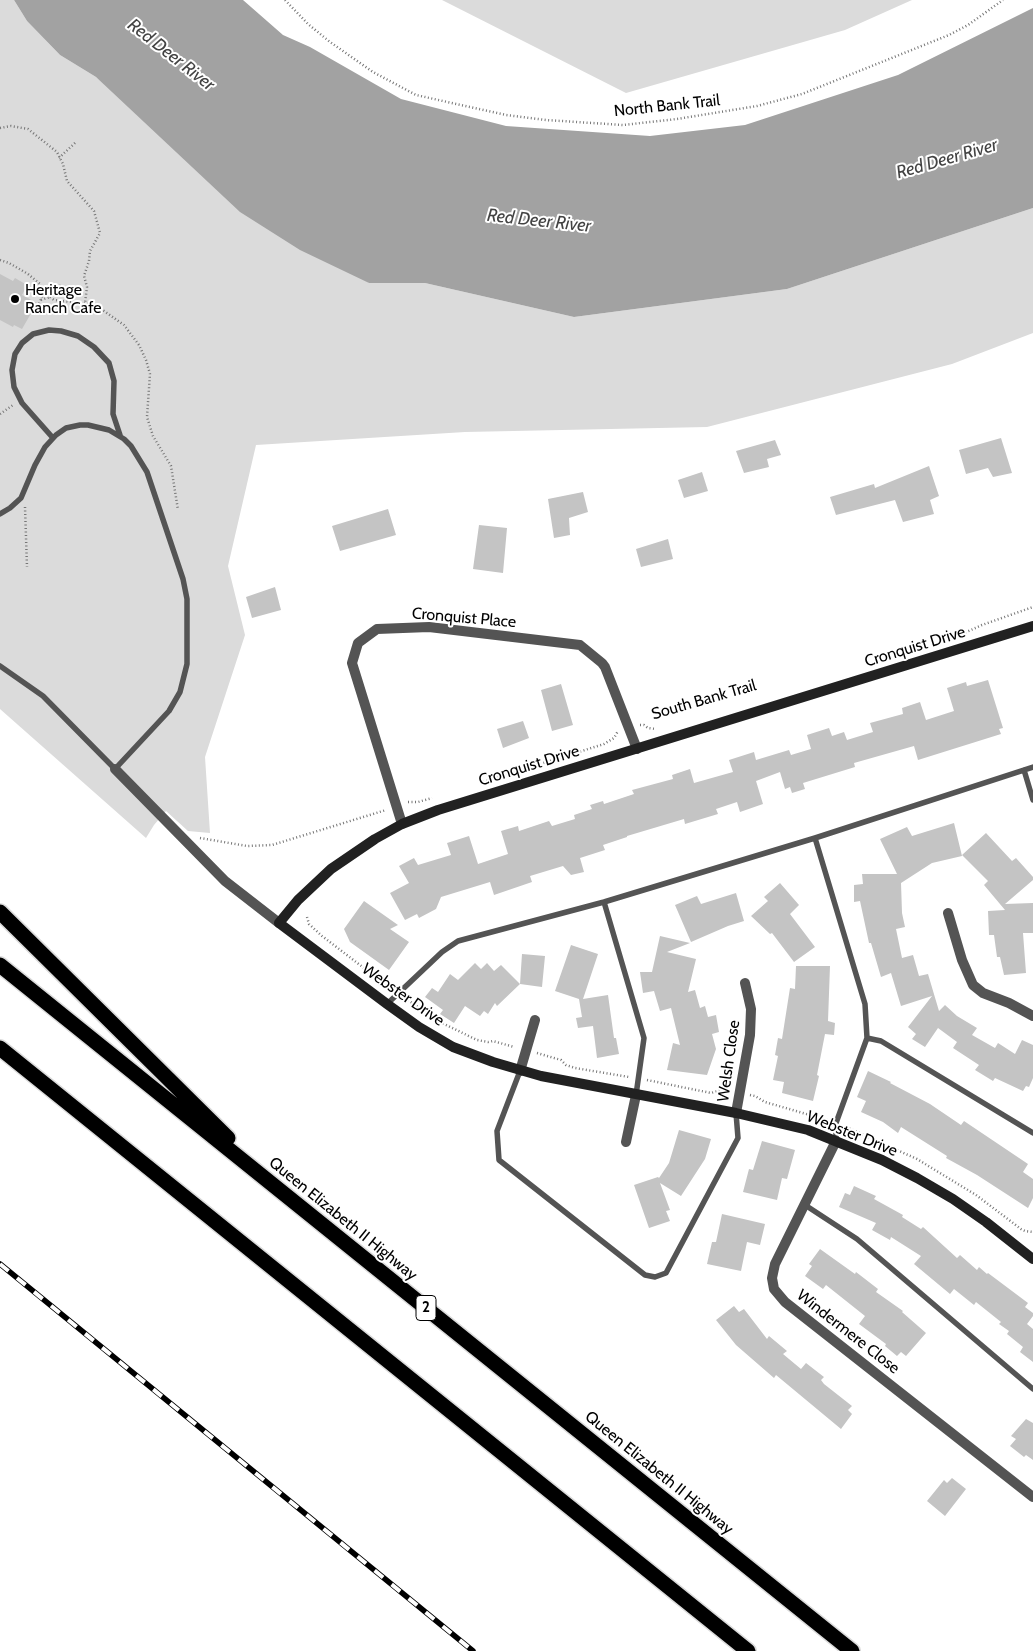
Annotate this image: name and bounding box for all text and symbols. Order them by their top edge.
water label: Red Deer River [123,14,219,96]
street label: North Bank Trail [613,91,721,121]
water label: Red Deer River [894,134,1000,184]
water label: Red Deer River [486,205,592,237]
place label: Heritage Ranch Cafe [25,280,102,318]
marker: Heritage Ranch Cafe [9,293,21,305]
street label: Cronquist Place [411,604,517,632]
street label: Cronquist Drive [862,623,968,671]
street label: South Bank Trail [649,676,759,724]
street label: Cronquist Drive [476,742,582,790]
street label: Webster Drive [358,960,448,1030]
street label: Welsh Close [714,1019,744,1103]
street label: Webster Drive [804,1107,900,1161]
street label: Queen Elizabeth II Highway [265,1153,421,1285]
street label: Windermere Close [793,1286,903,1378]
road number: 2 [416,1296,436,1320]
street label: Queen Elizabeth II Highway [581,1407,737,1539]

